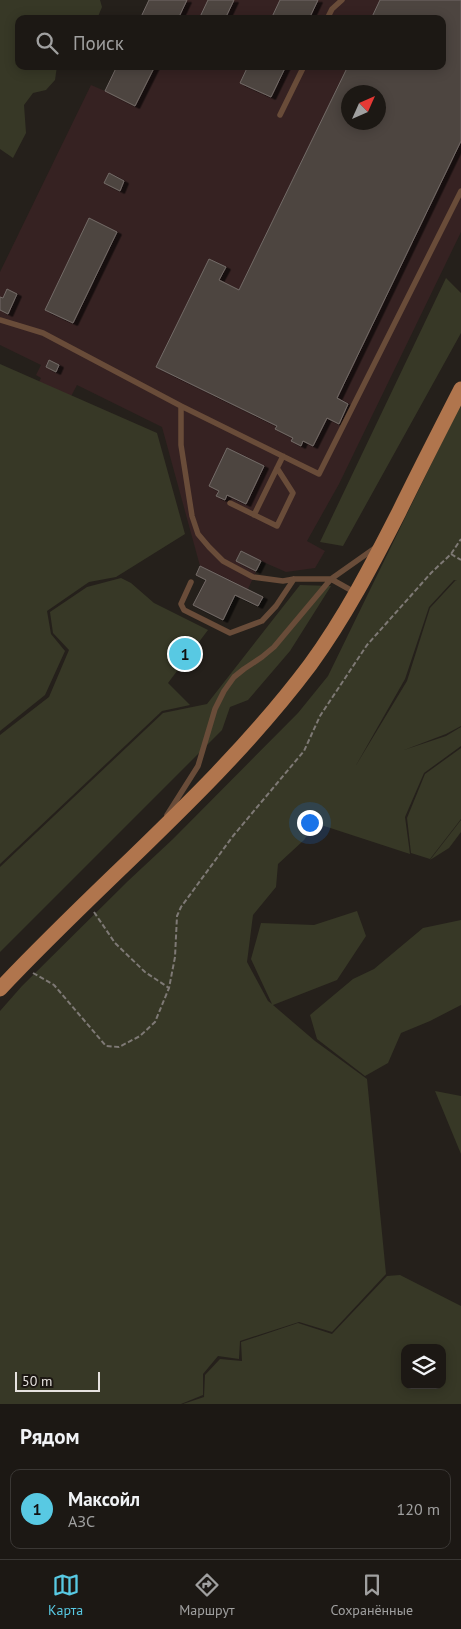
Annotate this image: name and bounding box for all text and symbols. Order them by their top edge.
search box [15,15,446,70]
icon: search [33,29,61,57]
text: Поиск [73,31,124,55]
north arrow [341,85,386,130]
pin: 1 [169,635,201,673]
your location [297,810,323,836]
map controls [401,1344,446,1389]
button: layers [401,1344,446,1389]
scale bar [15,1369,100,1392]
text: 50 m [22,1372,52,1390]
text: Рядом [20,1423,79,1450]
text: Максойл [68,1487,140,1511]
text: 1 [32,1499,42,1519]
text: 120 m [397,1499,440,1519]
text: АЗС [68,1511,95,1531]
tab: Карта [48,1571,83,1619]
tab: Маршрут [179,1571,235,1619]
tab: Сохранённые [330,1571,413,1619]

